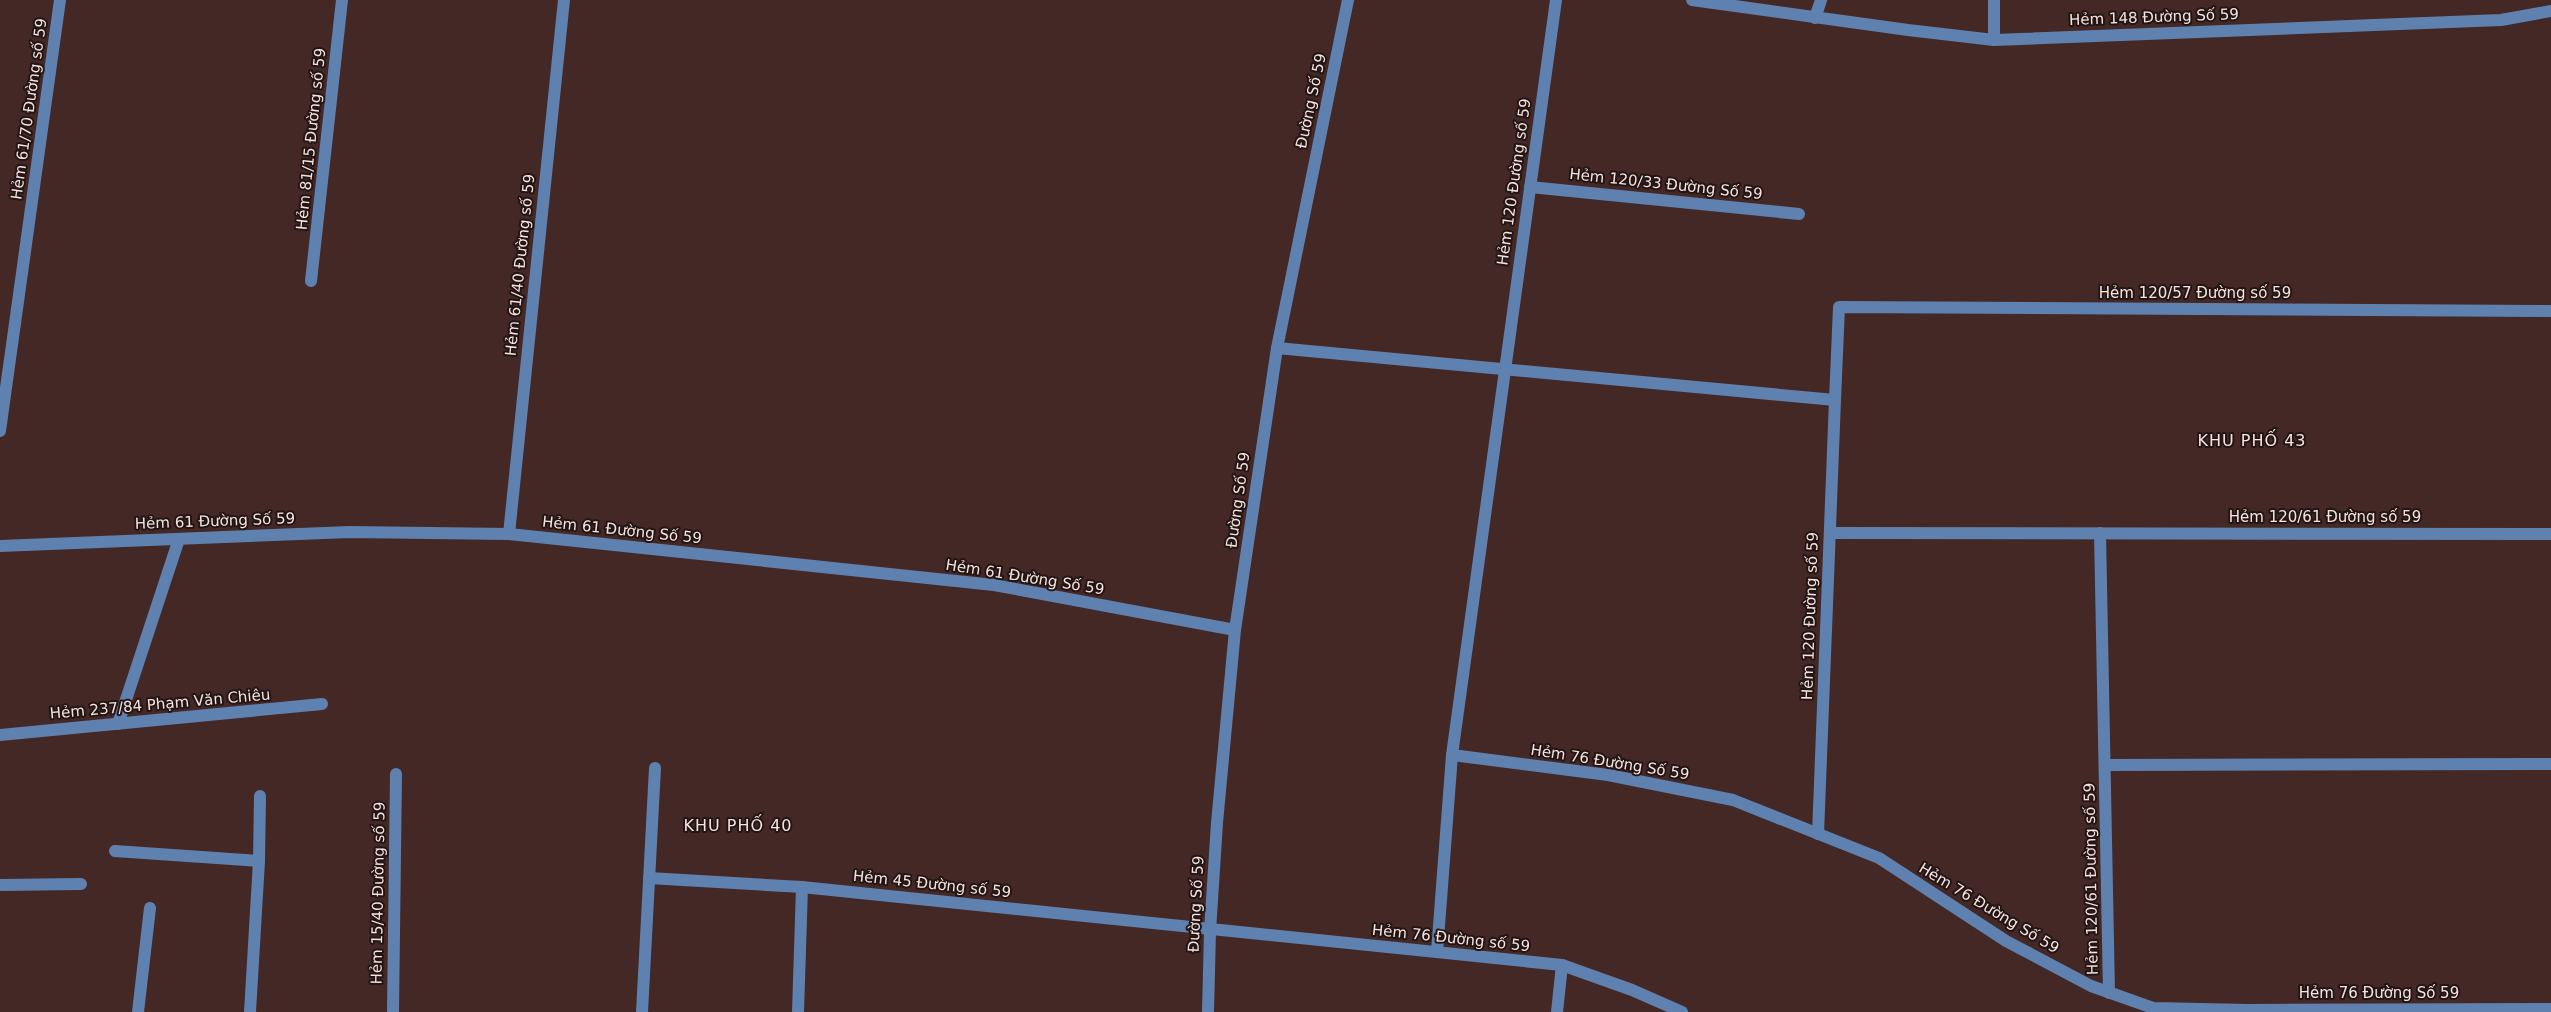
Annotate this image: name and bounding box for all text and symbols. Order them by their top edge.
street label: Hẻm 148 Đường Số 59 [2069,5,2239,29]
street label: Hẻm 61/70 Đường số 59 [7,17,51,201]
street label: Hẻm 81/15 Đường số 59 [292,47,330,231]
street label: Đường Số 59 [1292,52,1330,150]
street label: Hẻm 120 Đường số 59 [1493,97,1535,267]
street label: Hẻm 120/33 Đường Số 59 [1569,165,1763,203]
street label: Hẻm 61/40 Đường số 59 [501,173,539,357]
street label: Hẻm 120/57 Đường số 59 [2099,284,2291,302]
district label: KHU PHỐ 43 [2197,429,2307,450]
street label: Đường Số 59 [1222,451,1254,549]
street label: Hẻm 120/61 Đường số 59 [2229,508,2421,526]
street label: Hẻm 61 Đường Số 59 [135,509,295,533]
street label: Hẻm 61 Đường Số 59 [541,513,703,547]
street label: Hẻm 120 Đường số 59 [1798,532,1822,700]
street label: Hẻm 61 Đường Số 59 [944,556,1106,598]
street label: Hẻm 237/84 Phạm Văn Chiêu [49,685,271,723]
street label: Hẻm 76 Đường Số 59 [1529,741,1691,783]
street label: Hẻm 120/61 Đường số 59 [2080,783,2102,975]
street label: Hẻm 15/40 Đường số 59 [367,801,389,985]
district label: KHU PHỐ 40 [683,814,793,835]
street label: Đường Số 59 [1184,855,1208,953]
street label: Hẻm 76 Đường Số 59 [1916,859,2062,957]
street label: Hẻm 45 Đường số 59 [852,867,1012,901]
street label: Hẻm 76 Đường số 59 [1371,921,1531,955]
street label: Hẻm 76 Đường Số 59 [2299,984,2459,1002]

